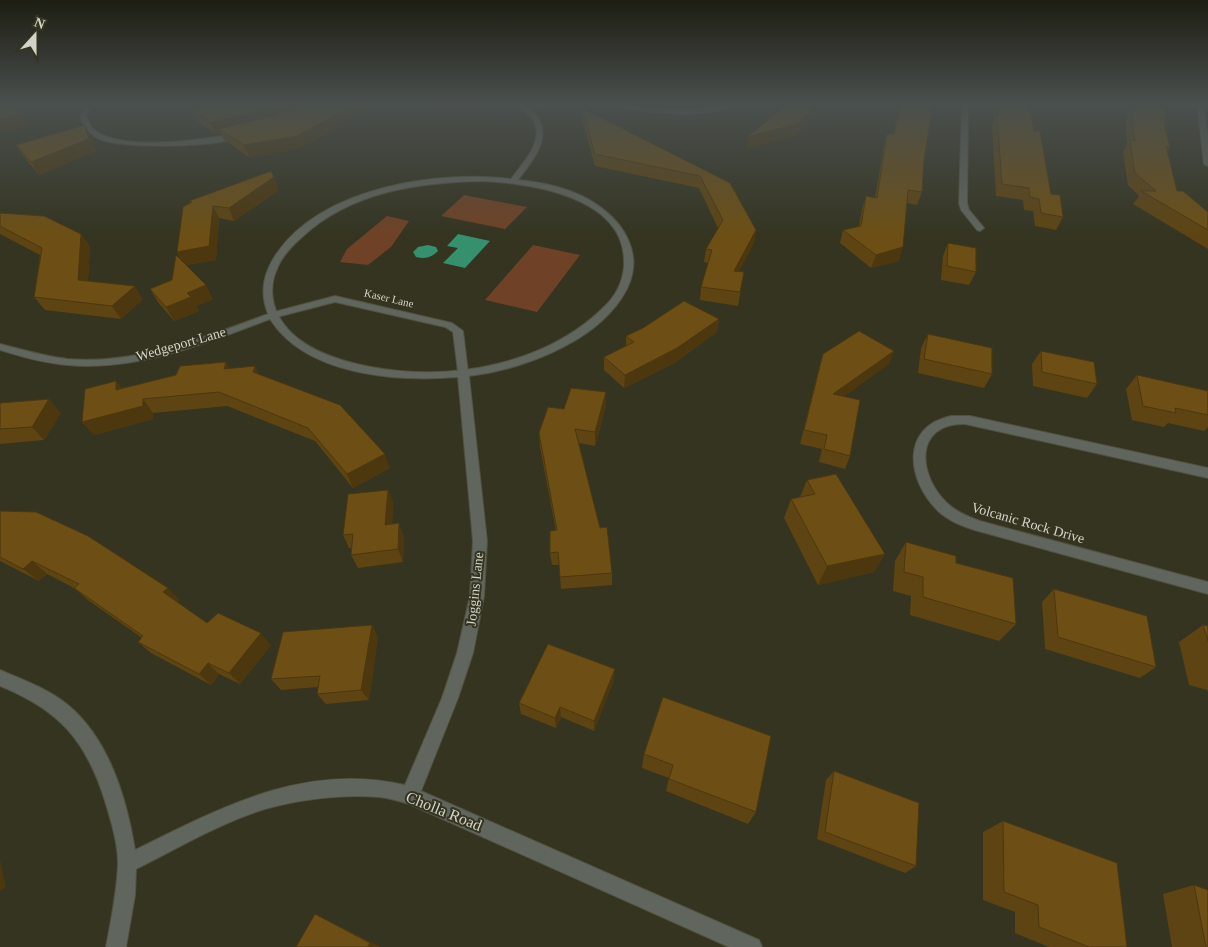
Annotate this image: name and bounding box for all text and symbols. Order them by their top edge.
north arrow [10,10,60,60]
text: N [32,15,47,32]
street label: Kaser Lane [363,286,415,310]
street label: Wedgeport Lane [134,324,228,364]
street label: Volcanic Rock Drive [970,500,1086,546]
street label: Joggins Lane [464,551,486,627]
street label: Cholla Road [404,788,484,834]

